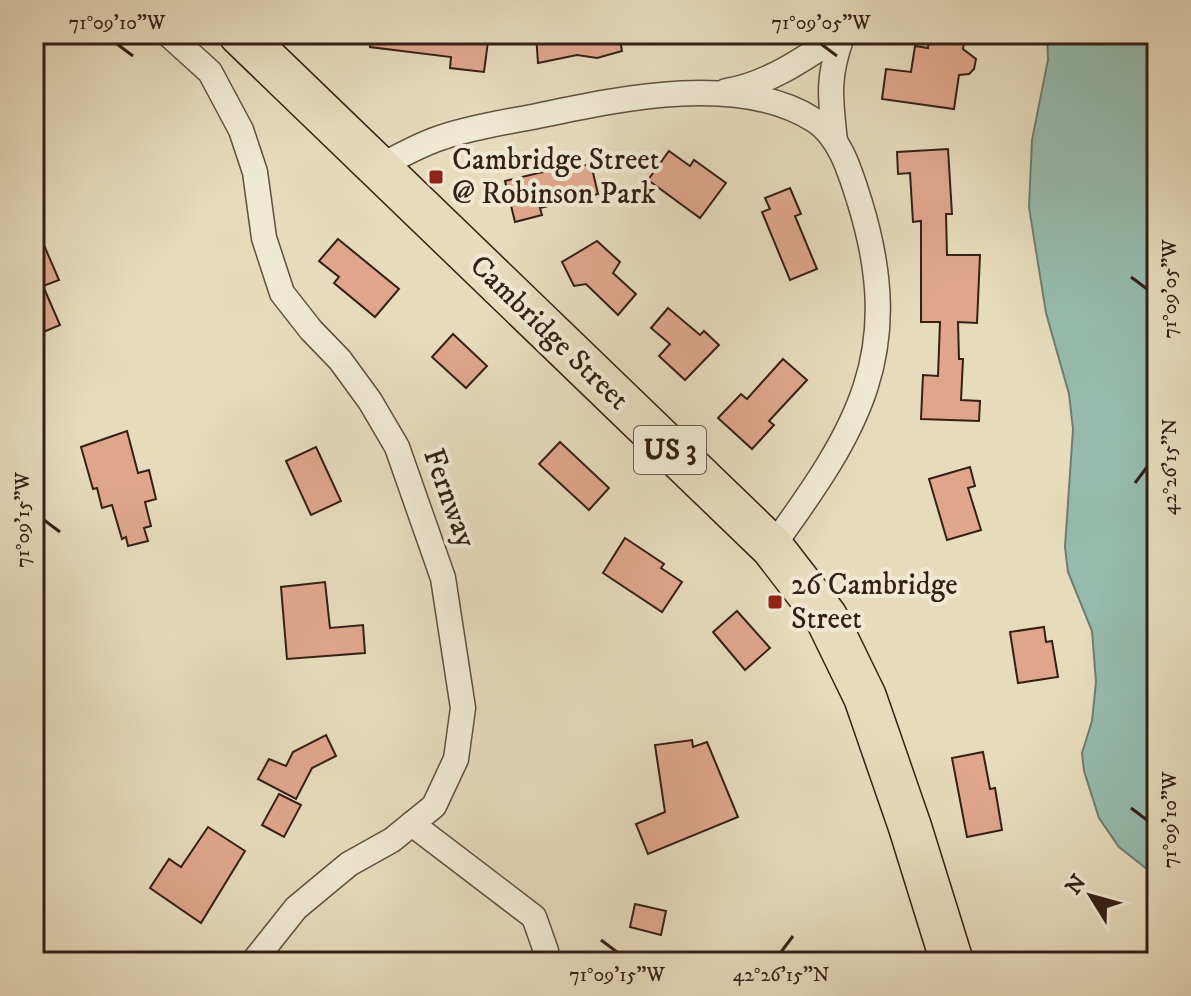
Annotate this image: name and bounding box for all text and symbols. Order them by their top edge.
text: 71°09'10"W [69,11,166,36]
text: 71°09'05"W [771,11,871,36]
place label: Cambridge Street @ Robinson Park [452,142,659,213]
marker: Cambridge Street @ Robinson Park [427,168,445,186]
text: 71°09'05"W [1158,239,1183,339]
street label: Cambridge Street [462,248,636,418]
text: 42°26'15"N [1158,419,1183,515]
road number: US 3 [634,426,706,474]
street label: Fernway [414,443,484,553]
text: 71°09'15"W [11,472,36,568]
place label: 26 Cambridge Street [791,567,958,638]
marker: 26 Cambridge Street [766,593,784,611]
text: 71°09'10"W [1158,771,1183,868]
north arrow [1051,856,1131,936]
text: N [1060,870,1092,900]
text: 71°09'15"W [569,963,665,988]
text: 42°26'15"N [733,963,829,988]

